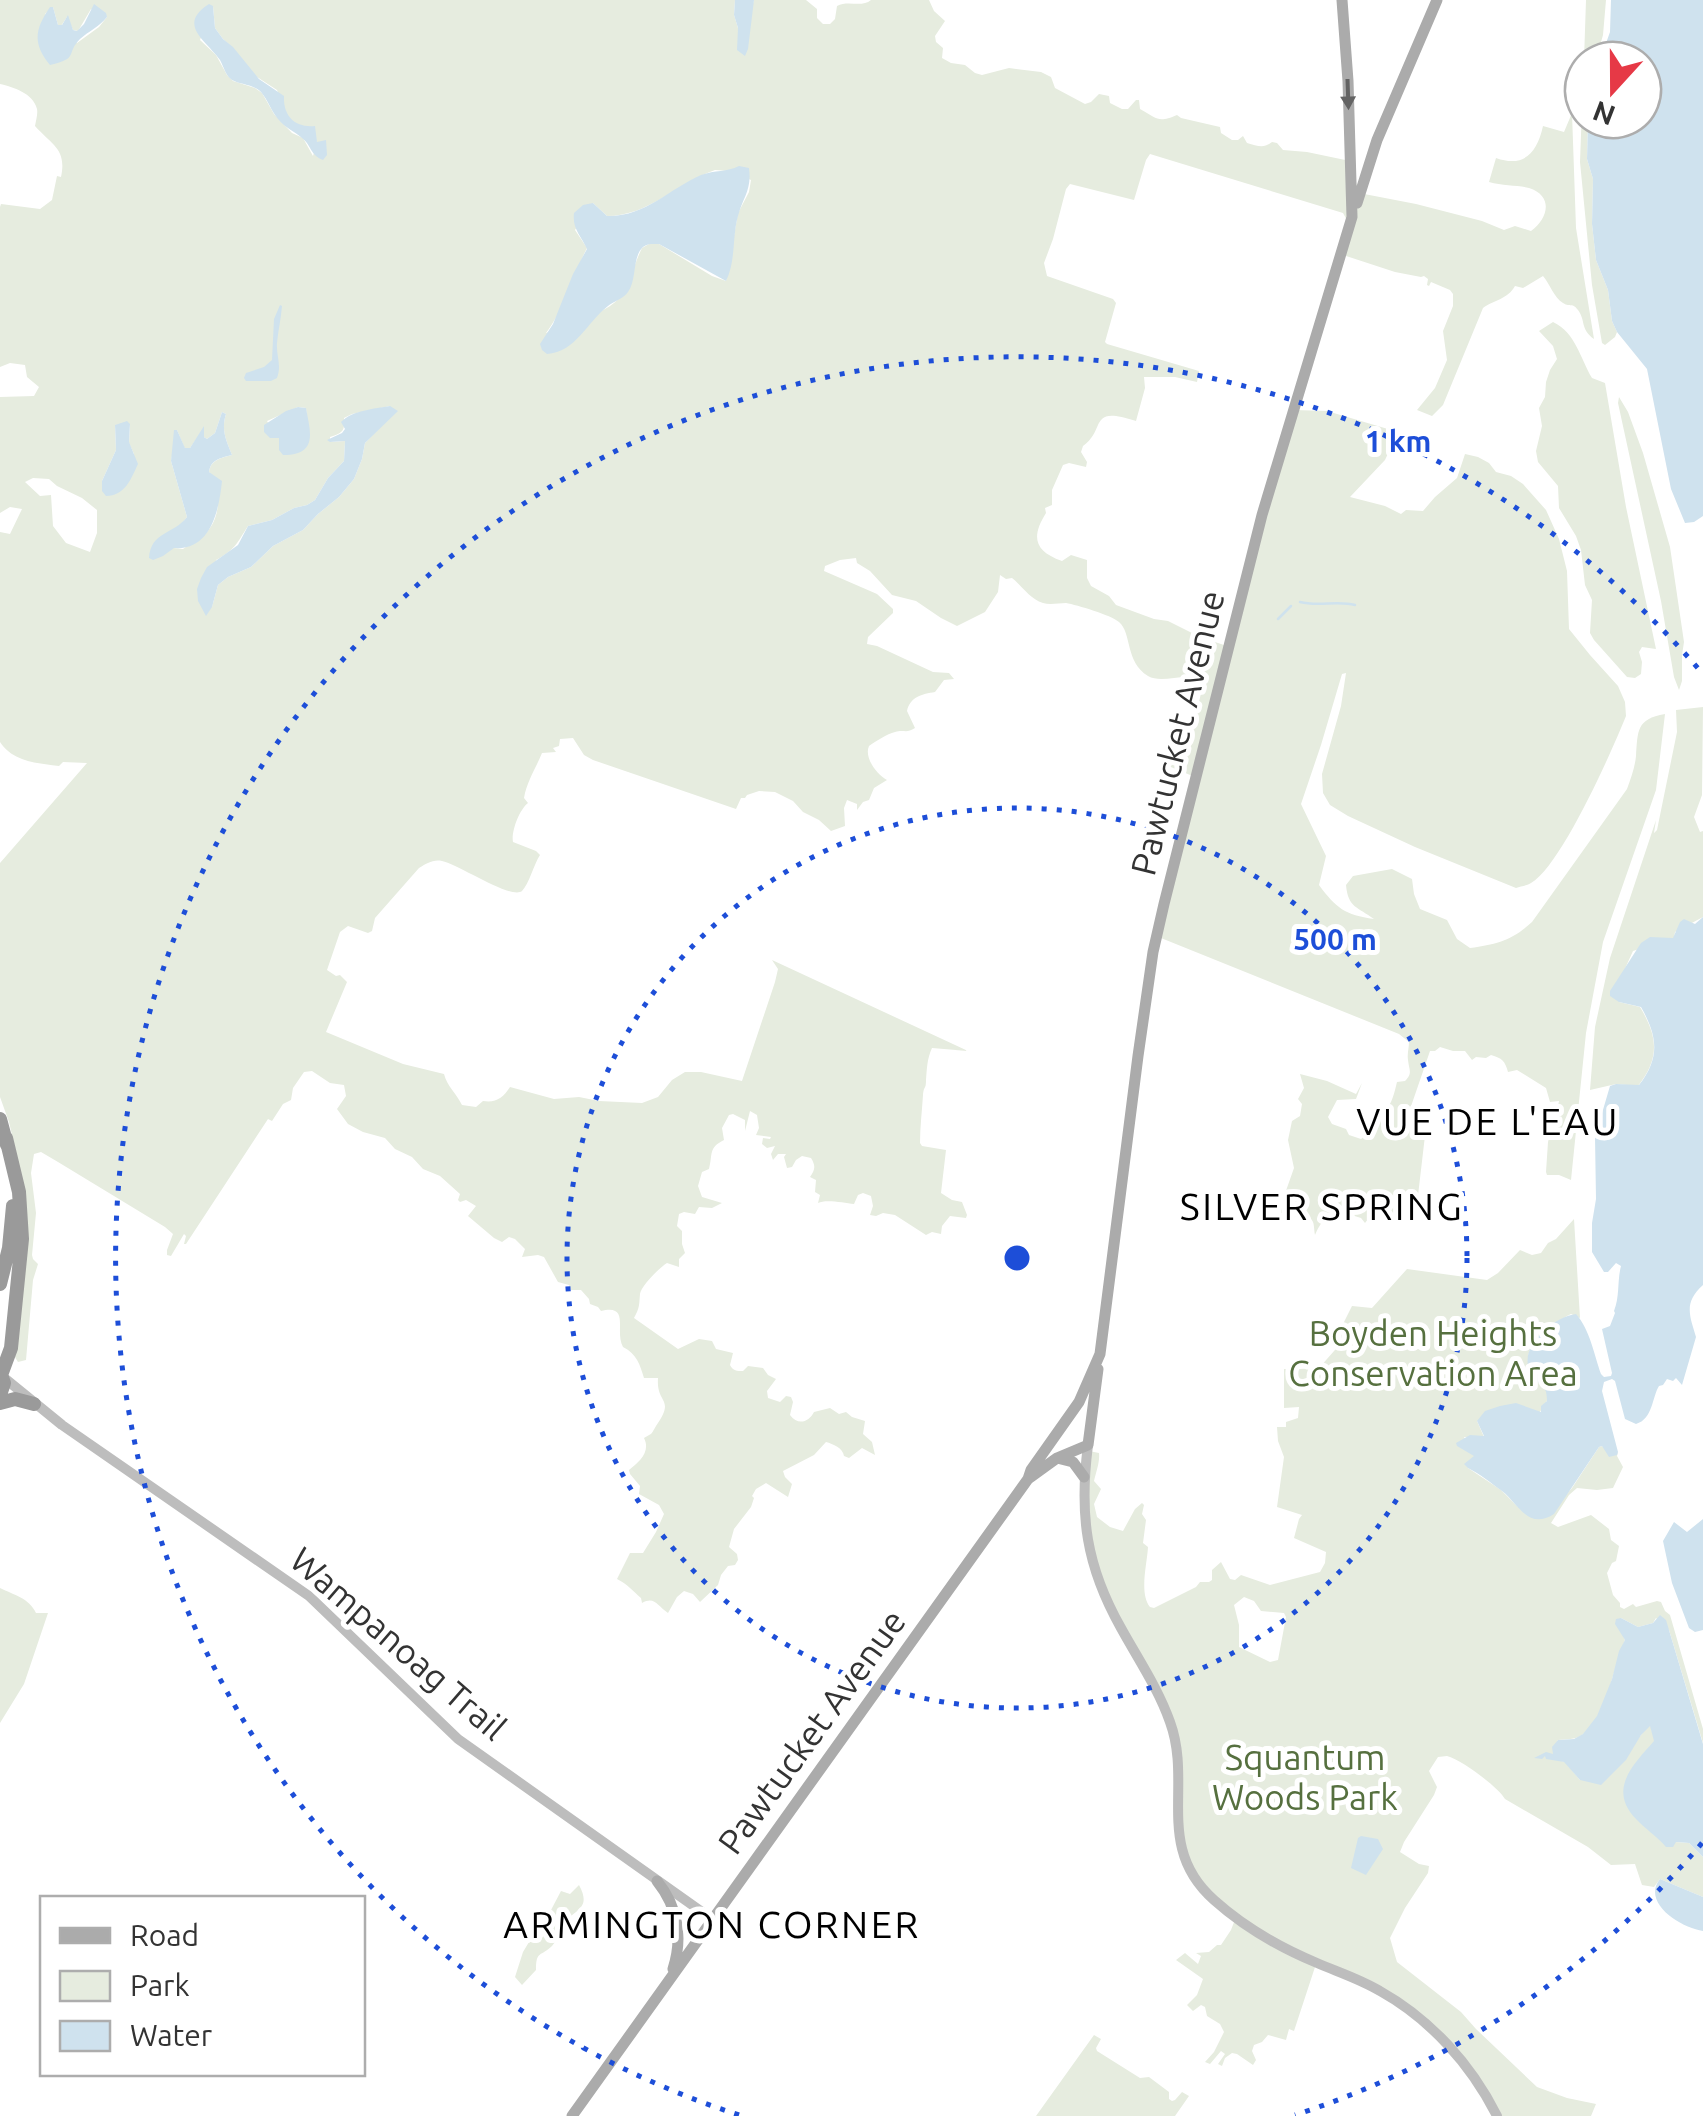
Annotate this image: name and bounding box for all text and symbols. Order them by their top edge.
north arrow [1563,40,1663,140]
one-way arrow [1341,79,1357,111]
text: N [1589,96,1619,132]
text: 1 km [1365,424,1431,458]
street label: Pawtucket Avenue [1122,586,1232,879]
text: 500 m [1293,922,1377,956]
district label: VUE DE L'EAU [1356,1100,1620,1142]
district label: SILVER SPRING [1180,1185,1464,1227]
centre of rings [999,1240,1035,1276]
park label: Boyden Heights Conservation Area [1288,1313,1578,1393]
street label: Wampanoag Trail [283,1539,514,1748]
street label: Pawtucket Avenue [709,1602,913,1861]
park label: Squantum Woods Park [1212,1737,1398,1817]
legend [40,1896,365,2076]
district label: ARMINGTON CORNER [503,1903,921,1945]
text: Road [130,1918,199,1952]
text: Park [130,1968,190,2002]
text: Water [130,2018,213,2052]

